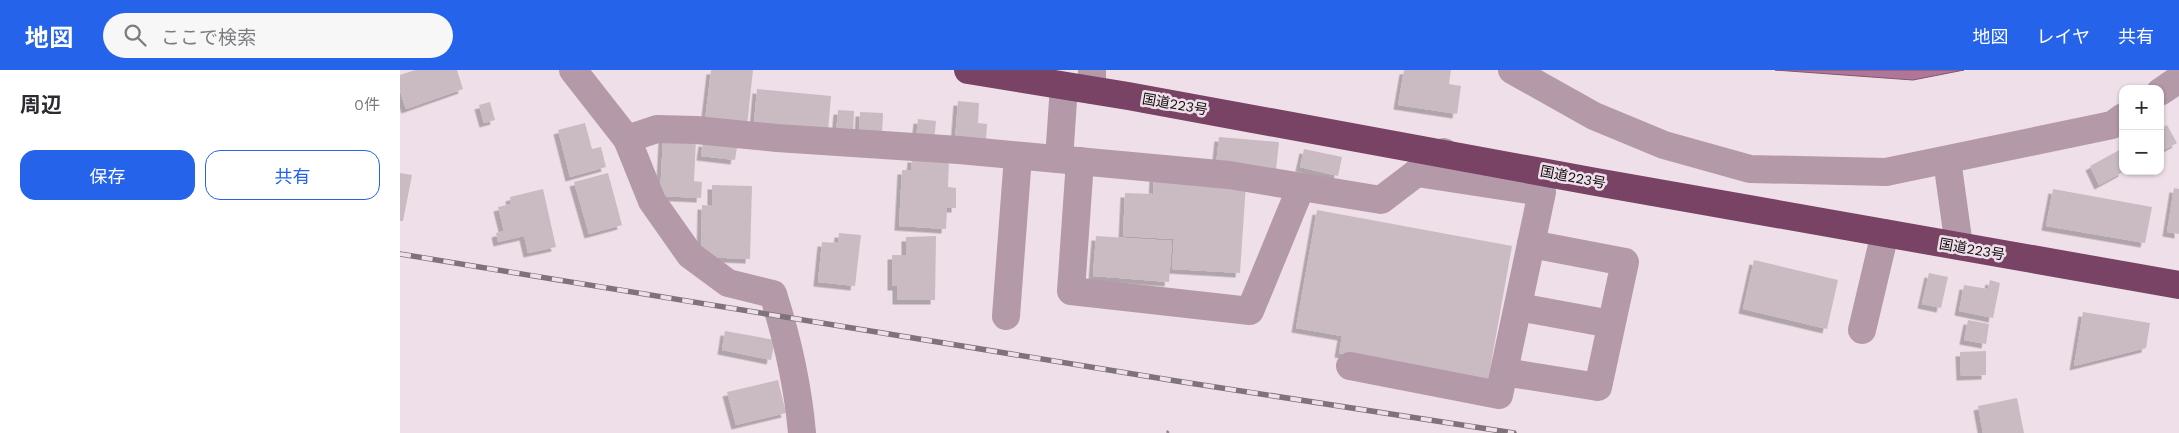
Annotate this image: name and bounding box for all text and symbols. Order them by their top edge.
search box [103,13,453,58]
icon: search [121,21,149,49]
text: 地図 [25,24,73,52]
text: ここで検索 [161,26,256,49]
text: 地図 [1973,26,2009,47]
text: レイヤ [2037,26,2090,47]
text: 共有 [2118,26,2154,47]
map controls [2119,85,2164,175]
button: + [2119,85,2164,130]
street label: 国道223号 [1141,90,1209,118]
text: 周辺 [20,92,62,117]
text: 0件 [354,95,380,114]
button: − [2119,130,2164,175]
button: 保存 [20,150,195,200]
button: 共有 [205,150,380,200]
street label: 国道223号 [1539,163,1607,191]
street label: 国道223号 [1938,235,2006,263]

